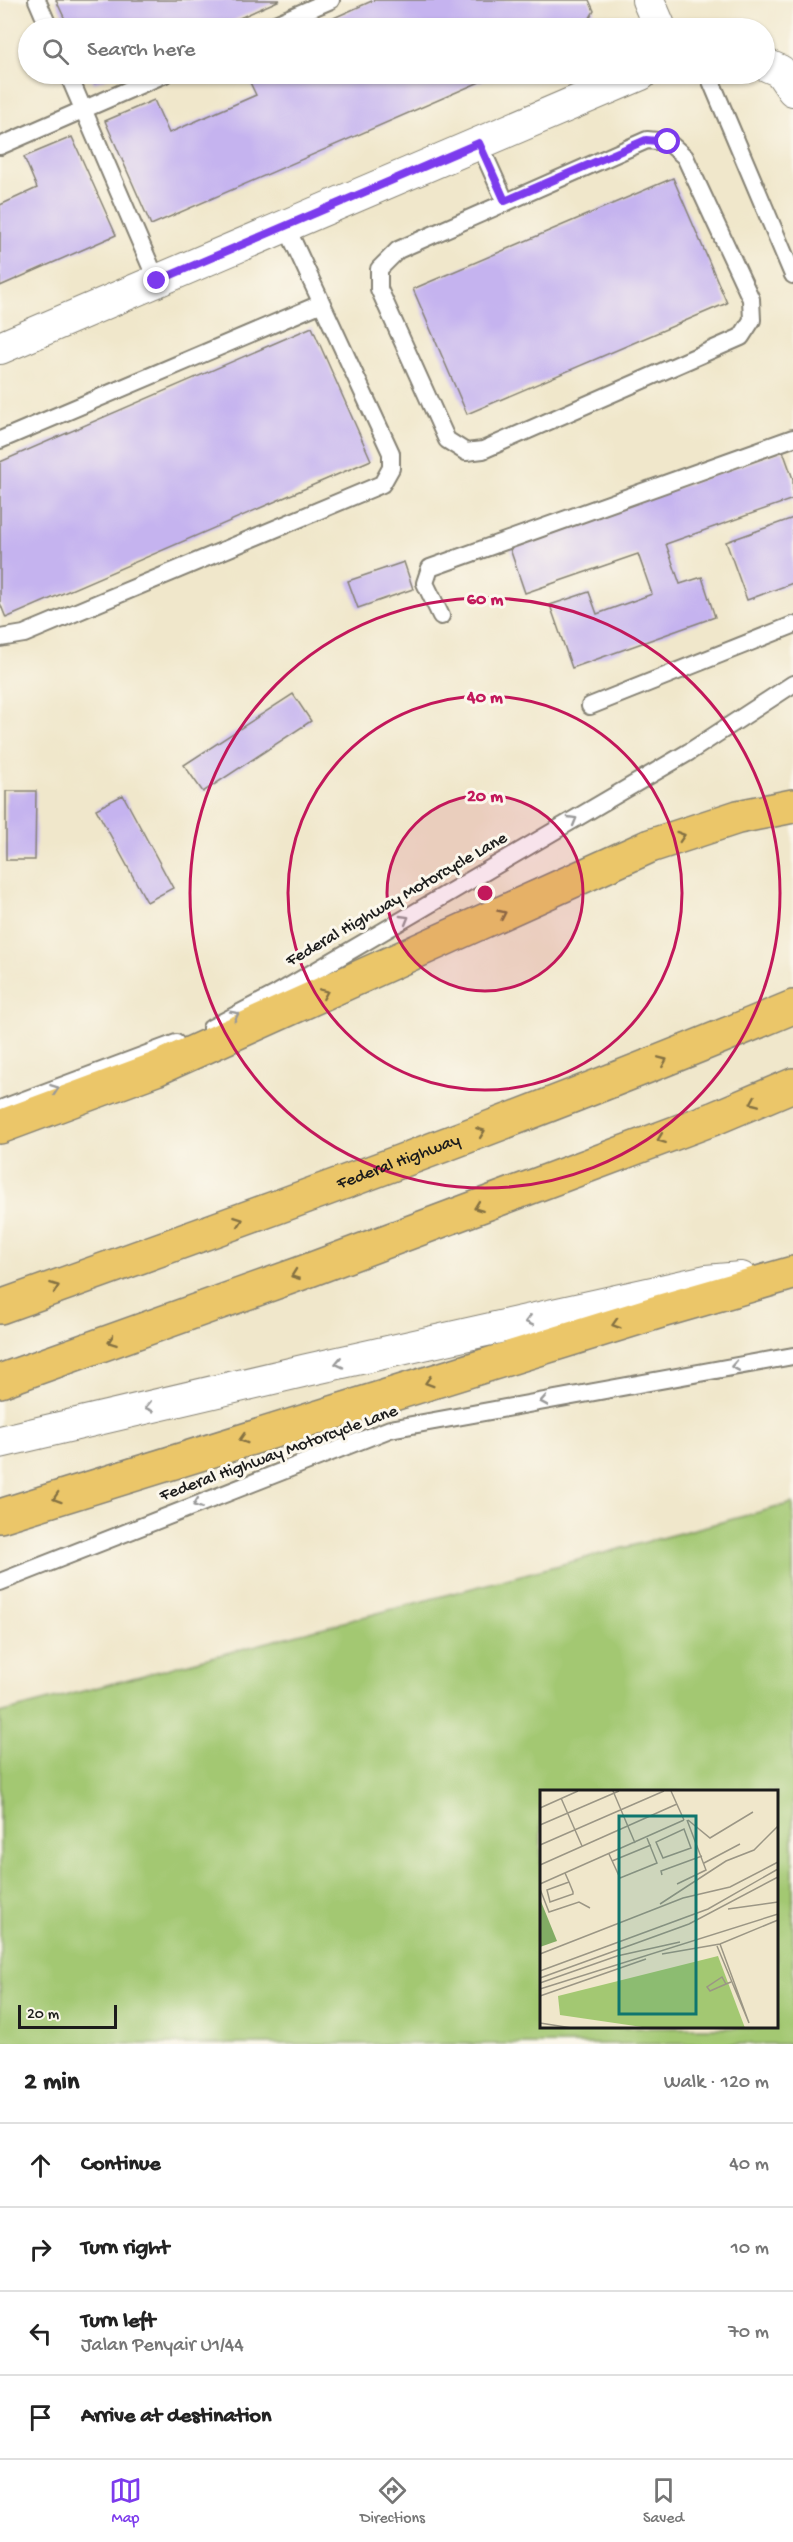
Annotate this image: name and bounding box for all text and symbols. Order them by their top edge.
search box [18,18,775,84]
icon: search [39,35,72,68]
text: Search here [87,38,195,64]
route start [654,128,680,154]
route end [143,267,169,293]
text: 60 m [467,590,503,611]
text: 40 m [466,688,503,709]
text: 20 m [467,787,503,808]
one-way arrow [567,816,577,827]
street label: Federal Highway Motorcycle Lane [282,828,512,973]
one-way arrow [675,831,686,843]
centre of rings [475,883,495,903]
one-way arrow [496,910,507,922]
one-way arrow [399,914,409,926]
one-way arrow [318,988,329,1000]
one-way arrow [229,1011,239,1022]
one-way arrow [656,1057,667,1069]
one-way arrow [49,1083,60,1096]
one-way arrow [750,1095,761,1107]
one-way arrow [475,1127,486,1139]
street label: Federal Highway [333,1129,463,1195]
one-way arrow [656,1131,666,1144]
one-way arrow [473,1200,484,1212]
one-way arrow [233,1216,244,1229]
one-way arrow [290,1268,301,1281]
one-way arrow [49,1281,60,1294]
one-way arrow [525,1313,535,1326]
one-way arrow [611,1317,622,1329]
one-way arrow [107,1333,118,1346]
one-way arrow [334,1356,344,1369]
one-way arrow [731,1359,741,1372]
one-way arrow [424,1375,435,1387]
one-way arrow [539,1394,549,1407]
one-way arrow [144,1399,154,1412]
street label: Federal Highway Motorcycle Lane [156,1401,402,1507]
one-way arrow [238,1432,249,1444]
one-way arrow [52,1490,63,1503]
one-way arrow [192,1497,203,1510]
inset map [540,1790,778,2029]
scale bar [18,2002,117,2030]
text: 20 m [27,2006,59,2025]
text: 2 min [24,2068,79,2099]
text: Walk · 120 m [664,2072,769,2095]
icon: ahead [24,2149,57,2182]
text: Continue [81,2152,161,2178]
text: 40 m [729,2154,769,2177]
icon: right [24,2233,57,2266]
text: Turn right [81,2236,169,2262]
text: 10 m [731,2238,769,2261]
text: Turn left [81,2309,155,2335]
icon: left [24,2317,57,2350]
text: 70 m [728,2322,769,2345]
text: Jalan Penyair U1/44 [81,2335,244,2358]
icon: arrive [24,2401,57,2434]
text: Arrive at destination [81,2404,271,2430]
tab: Map [109,2474,142,2529]
tab: Directions [360,2474,425,2529]
tab: Saved [643,2474,684,2529]

